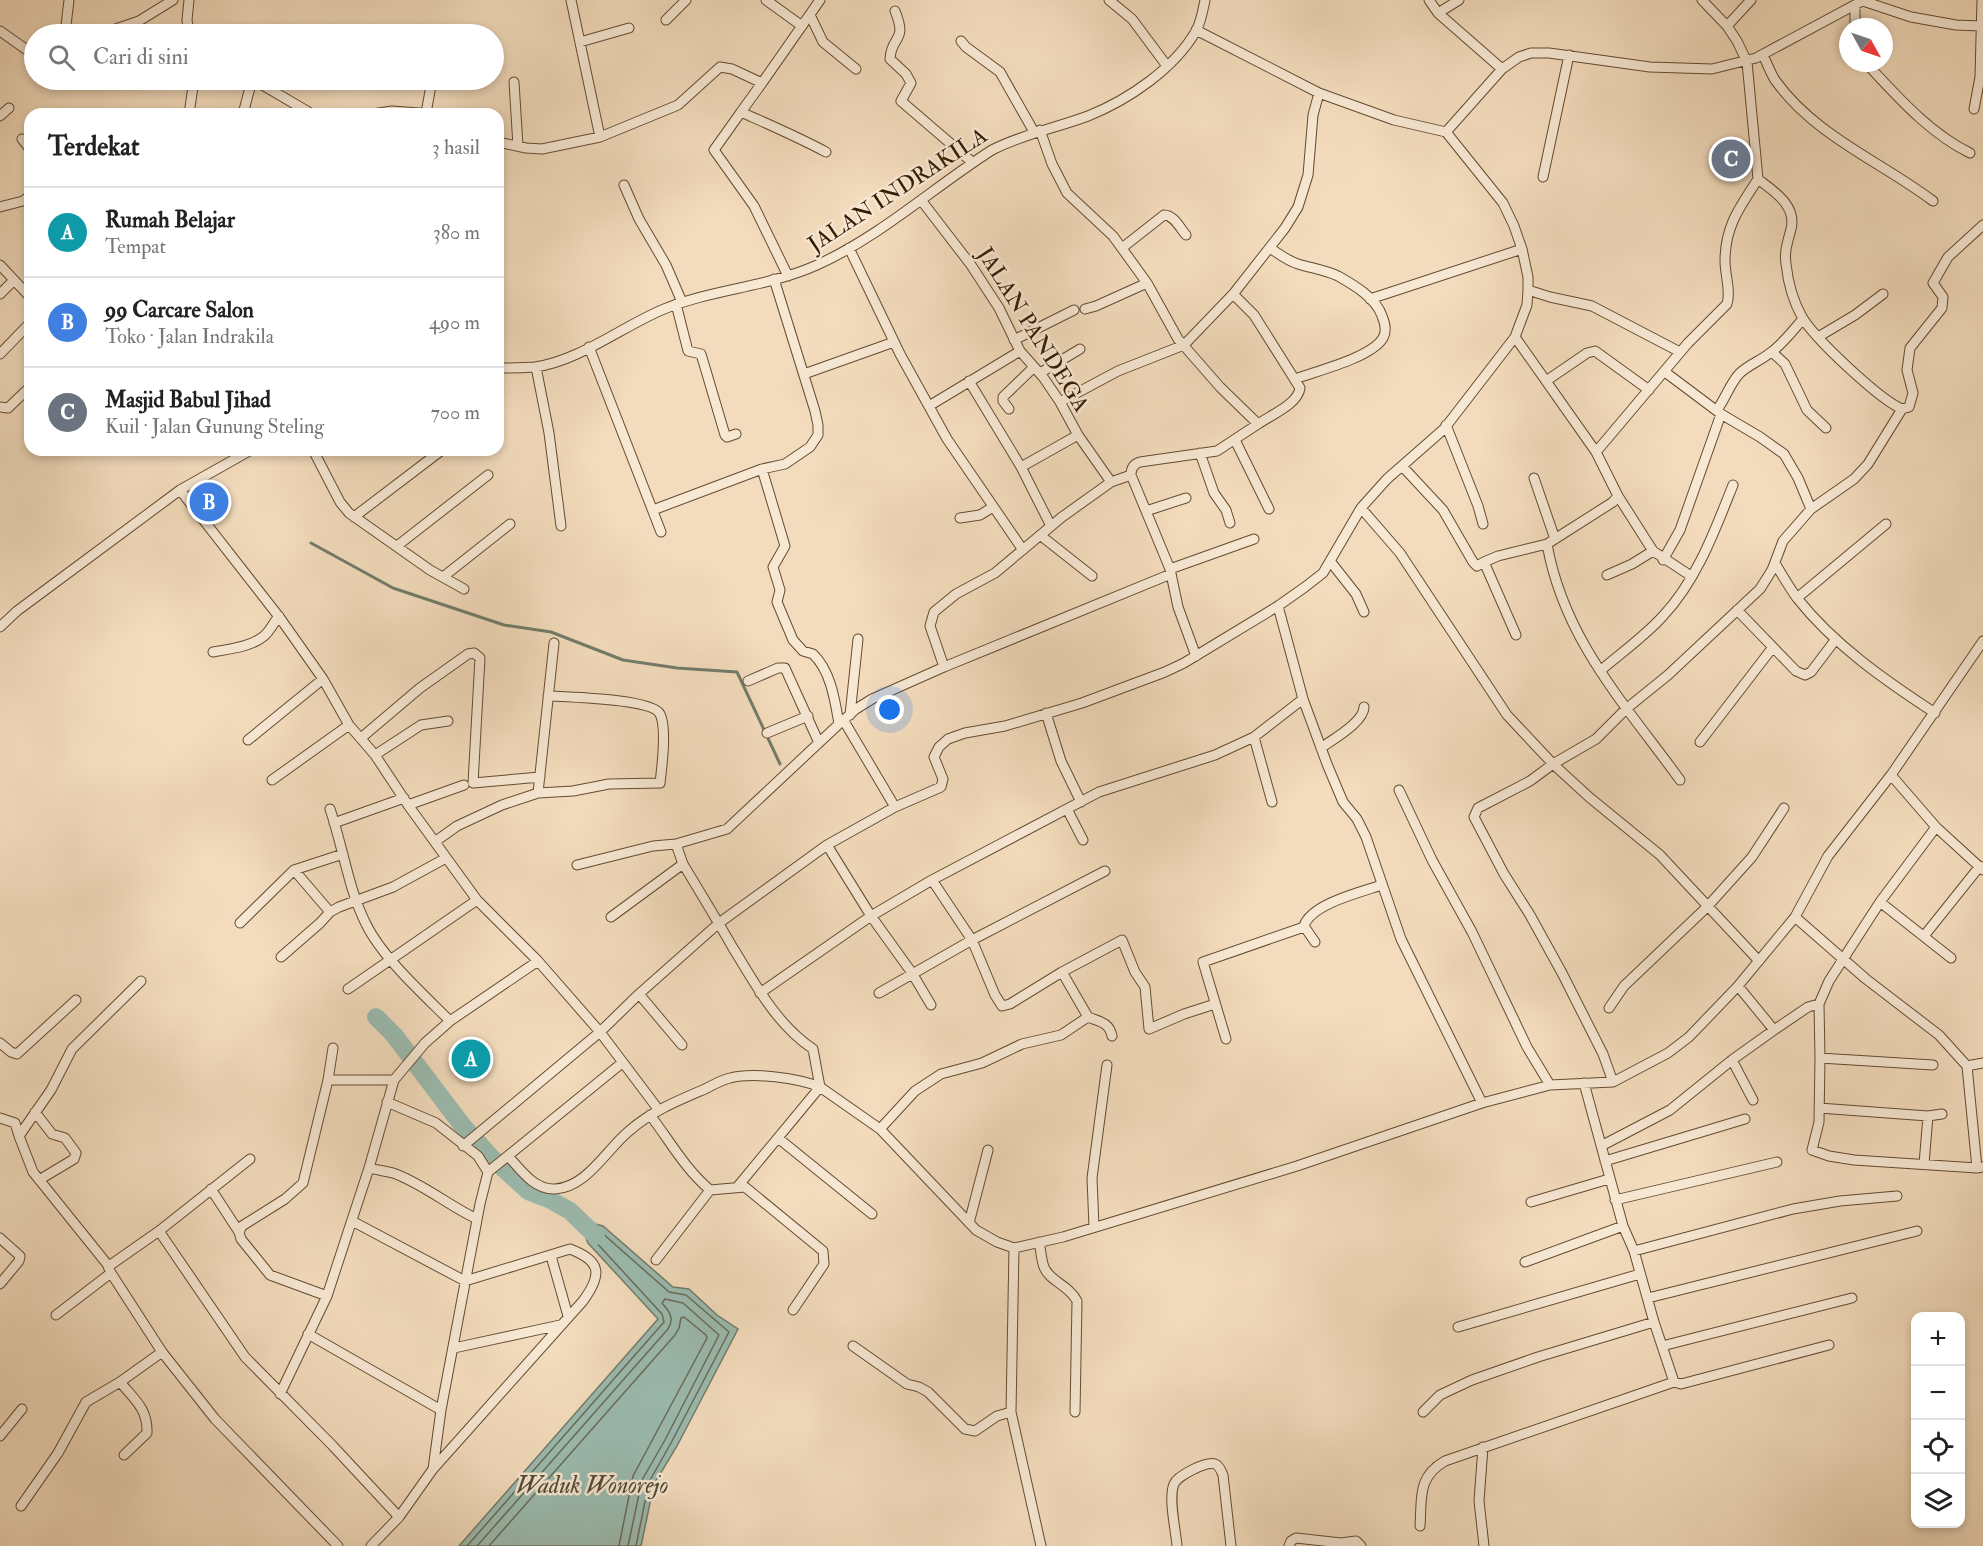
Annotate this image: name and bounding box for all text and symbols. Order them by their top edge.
north arrow [1839,18,1893,72]
search box [24,24,504,90]
icon: search [45,41,78,74]
text: Cari di sini [93,43,189,71]
street label: JALAN INDRAKILA [802,121,992,259]
text: Terdekat [48,131,139,163]
text: 3 hasil [432,135,480,160]
pin: C [1712,136,1750,182]
text: Rumah Belajar [105,206,235,234]
text: A [61,220,74,245]
text: 380 m [433,220,480,245]
text: Tempat [105,234,166,259]
street label: JALAN PANDEGA [971,241,1095,417]
text: 99 Carcare Salon [105,296,254,324]
text: B [61,310,74,335]
text: 490 m [429,310,480,335]
text: Toko · Jalan Indrakila [105,324,274,349]
text: Masjid Babul Jihad [105,386,271,414]
text: C [60,400,75,425]
text: 700 m [431,400,480,425]
text: Kuil · Jalan Gunung Steling [105,414,324,439]
pin: B [190,480,228,524]
your location [875,695,904,724]
pin: A [452,1036,490,1082]
map controls [1911,1312,1965,1528]
button: + [1911,1312,1965,1366]
button: − [1911,1366,1965,1420]
button: locate [1911,1420,1965,1474]
water label: Waduk Wonorejo [516,1470,668,1501]
button: layers [1911,1474,1965,1528]

